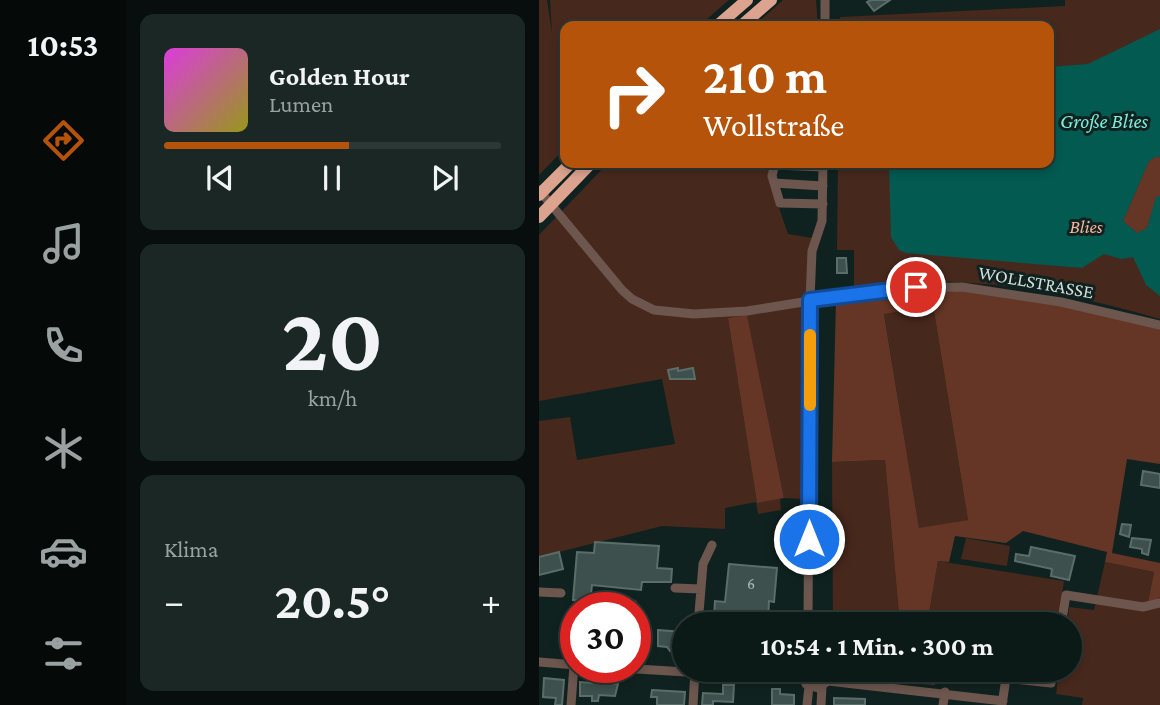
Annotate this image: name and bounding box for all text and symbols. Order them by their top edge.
text: 10:53 [28,27,98,63]
icon: right [588,49,679,140]
text: 210 m [703,49,827,104]
text: Golden Hour [269,62,410,91]
text: Lumen [269,91,333,117]
text: Wollstraße [703,107,844,143]
water label: Große Blies [1060,109,1149,133]
icon: directions [39,116,88,165]
icon: previous [201,159,239,197]
icon: pause [313,159,351,197]
icon: next [426,159,464,197]
park label: Blies [1069,216,1103,237]
icon: music [39,219,88,268]
pin [886,257,946,317]
street label: WOLLSTRASSE [977,262,1095,302]
icon: arrive [897,268,935,306]
text: 20 [282,288,383,390]
icon: phone [39,321,88,370]
text: km/h [308,385,357,411]
icon: climate [39,424,88,473]
position arrow [772,502,846,576]
icon: car [39,527,88,576]
text: Klima [164,536,218,562]
text: 20.5° [275,571,390,629]
house number: 6 [747,575,755,592]
text: − [164,580,184,622]
text: + [481,580,501,622]
speed limit sign: 30 [560,592,651,683]
icon: filters [39,629,88,678]
text: 10:54 · 1 Min. · 300 m [760,632,994,661]

